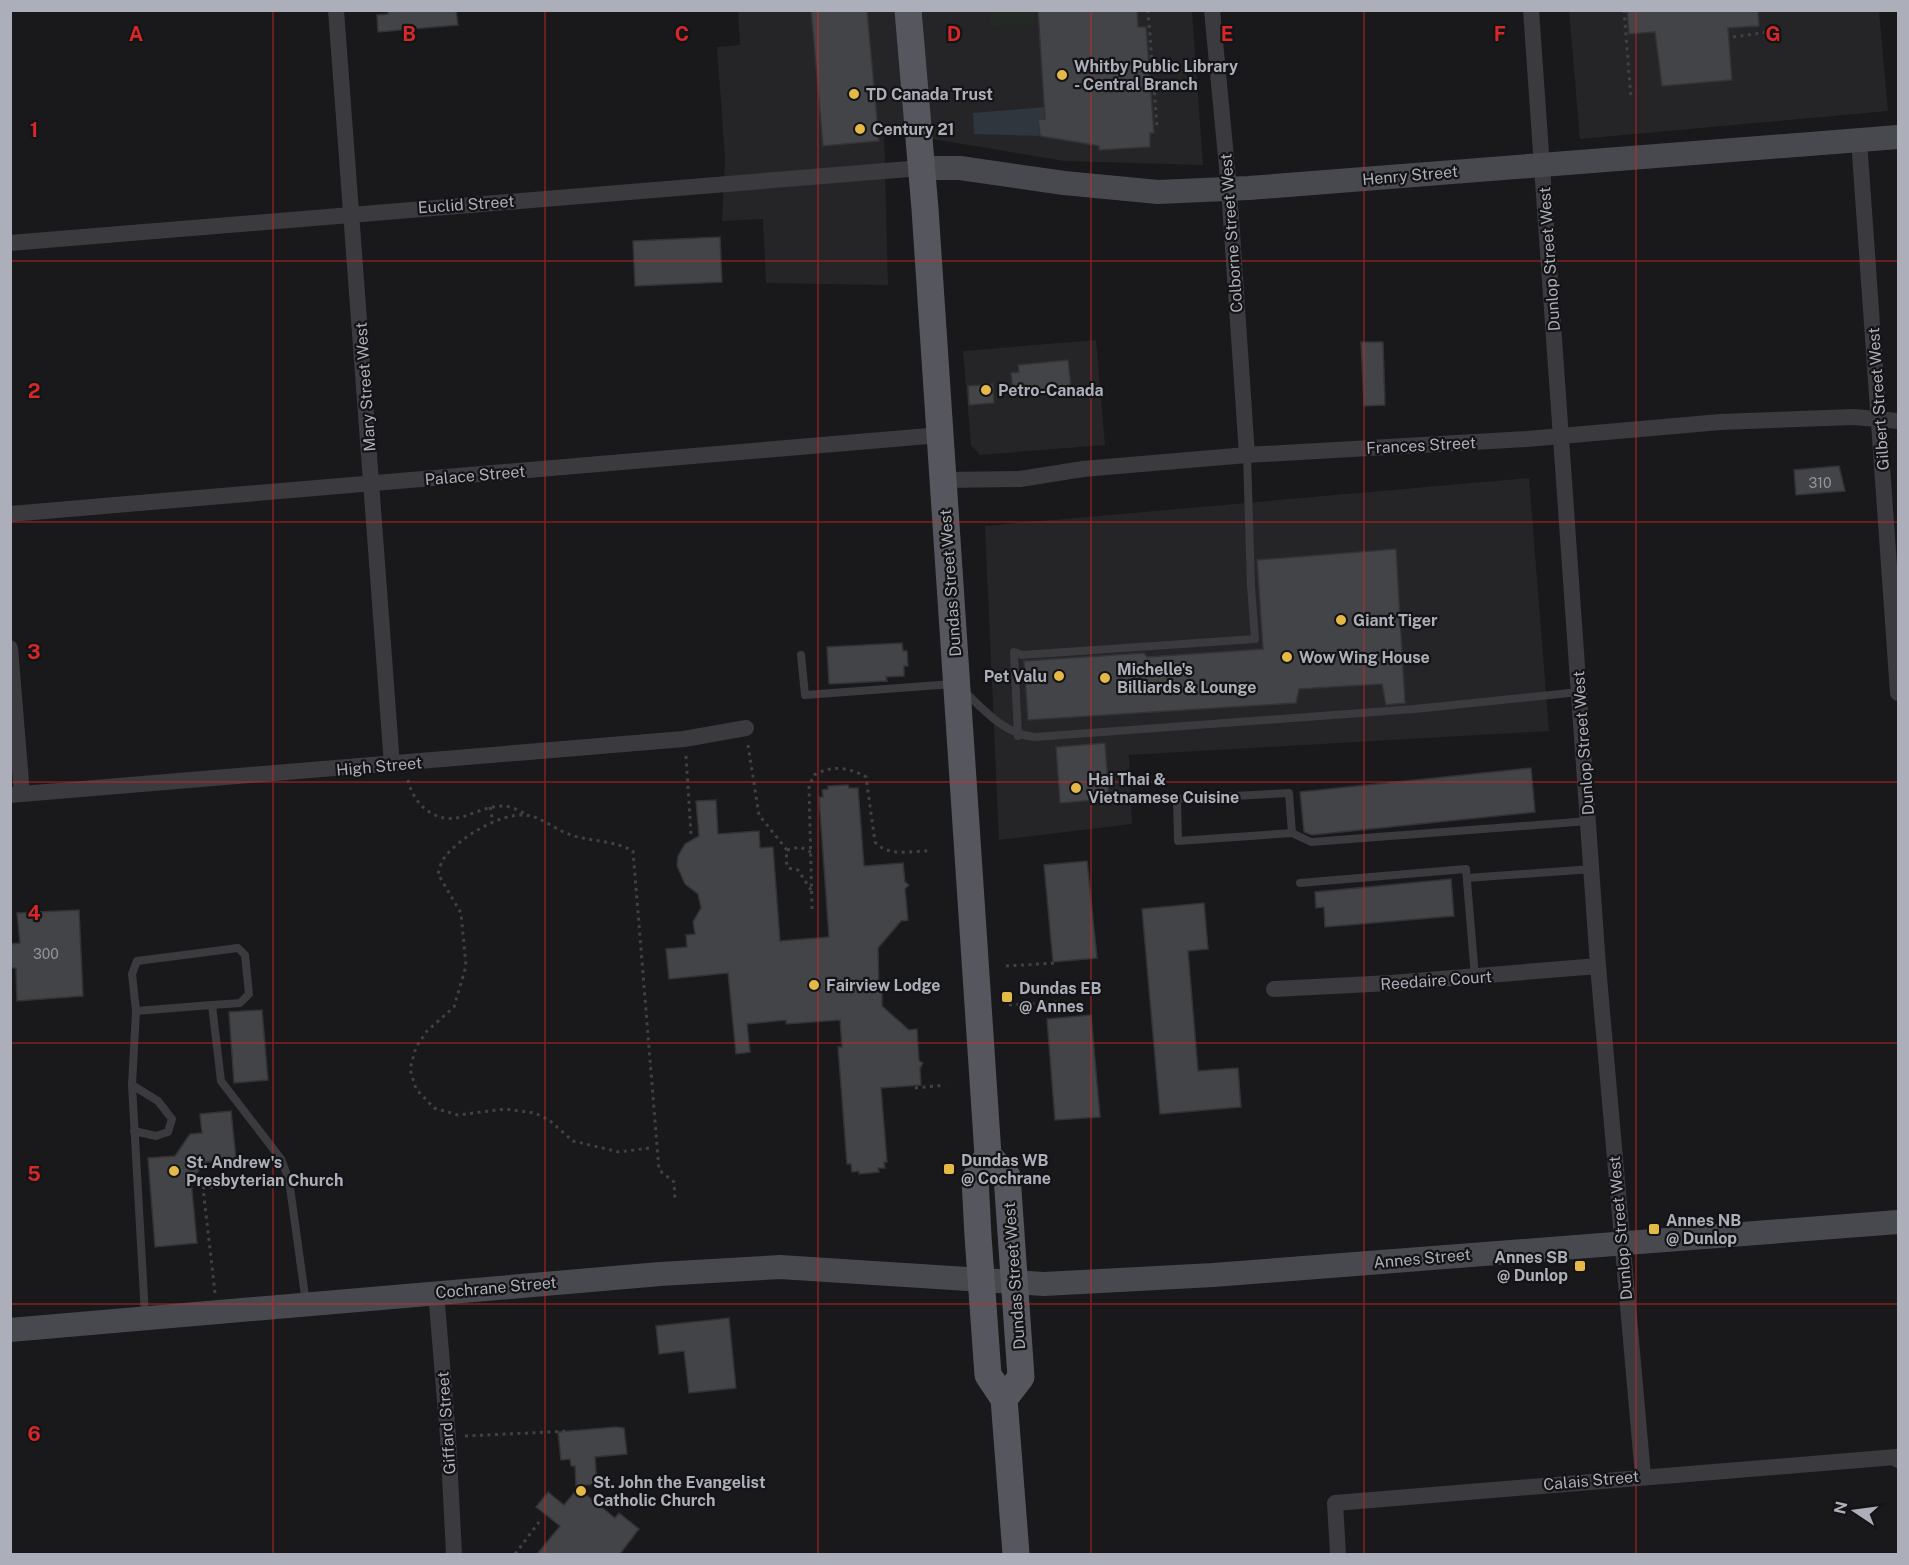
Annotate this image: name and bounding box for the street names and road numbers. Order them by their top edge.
street label: Colborne Street West [1216,153,1247,313]
street label: Henry Street [1361,162,1459,189]
street label: Dunlop Street West [1535,186,1564,332]
street label: Euclid Street [417,192,515,217]
street label: Mary Street West [351,322,380,452]
street label: Gilbert Street West [1864,327,1893,471]
street label: Frances Street [1366,433,1476,458]
street label: Palace Street [424,462,526,489]
street label: Dundas Street West [936,509,965,657]
street label: Dunlop Street West [1569,670,1598,816]
street label: High Street [335,753,423,780]
street label: Reedaire Court [1380,967,1492,994]
street label: Dunlop Street West [1605,1155,1636,1301]
street label: Dundas Street West [1000,1202,1029,1350]
street label: Annes Street [1373,1245,1471,1272]
street label: Cochrane Street [435,1273,557,1302]
street label: Giffard Street [433,1371,460,1475]
street label: Calais Street [1542,1467,1640,1494]

